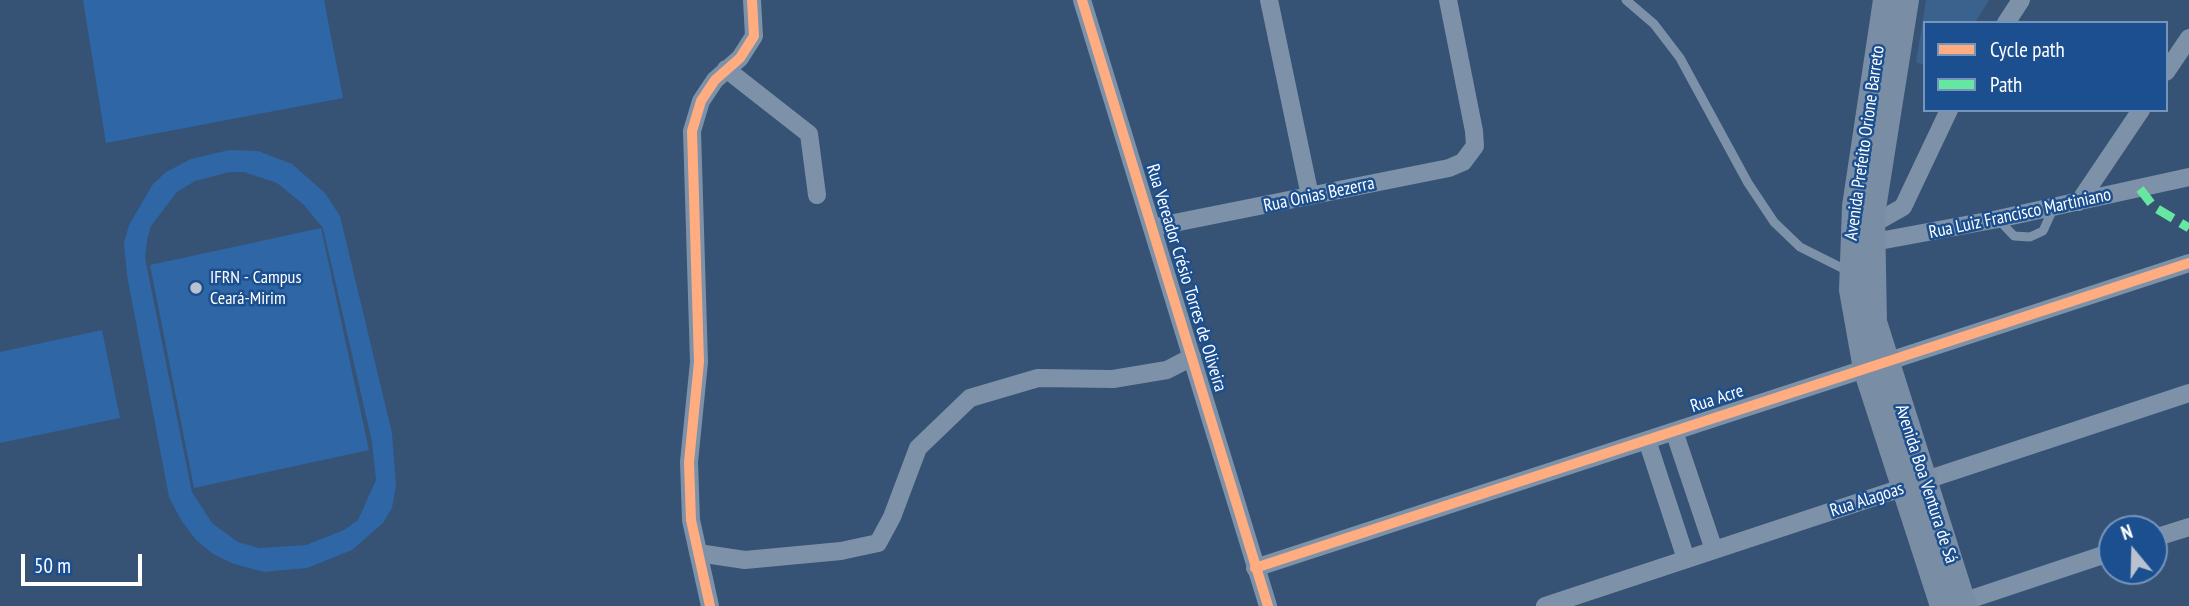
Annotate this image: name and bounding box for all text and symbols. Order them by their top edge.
legend [1923,21,2168,112]
text: Cycle path [1990,36,2065,63]
street label: Avenida Prefeito Orione Barreto [1841,44,1889,242]
text: Path [1990,71,2022,98]
street label: Rua Vereador Crésio Torres de Oliveira [1141,162,1231,394]
street label: Rua Onias Bezerra [1262,173,1376,217]
street label: Rua Luiz Francisco Martiniano [1927,184,2113,244]
place label: IFRN - Campus Ceará-Mirim [210,267,301,310]
marker: IFRN - Campus Ceará-Mirim [188,280,204,296]
street label: Rua Acre [1688,380,1746,418]
street label: Avenida Boa Ventura de Sá [1890,402,1962,566]
street label: Rua Alagoas [1827,478,1907,522]
north arrow [2098,515,2168,585]
text: N [2118,519,2136,545]
scale bar [24,540,145,584]
text: 50 m [34,552,71,579]

